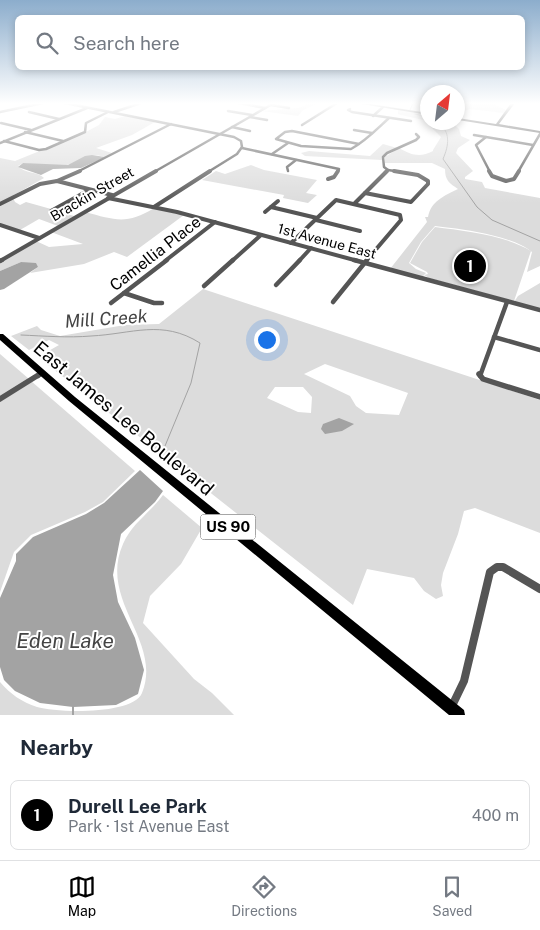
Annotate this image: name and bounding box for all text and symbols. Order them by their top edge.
search box [15,15,525,70]
icon: search [33,29,61,57]
text: Search here [73,32,180,54]
north arrow [420,85,465,130]
street label: Brackin Street [47,164,137,224]
street label: Camellia Place [106,212,205,295]
street label: 1st Avenue East [276,220,378,262]
pin: 1 [454,247,486,285]
water label: Mill Creek [64,305,148,332]
your location [254,327,280,353]
street label: East James Lee Boulevard [29,336,219,500]
road number: US 90 [200,514,256,540]
water label: Eden Lake [16,628,114,653]
text: Nearby [20,735,93,760]
text: Durell Lee Park [68,795,207,817]
text: 1 [34,806,40,825]
text: 400 m [472,806,519,825]
text: Park · 1st Avenue East [68,817,229,836]
tab: Map [68,873,96,919]
tab: Directions [231,873,297,919]
tab: Saved [432,873,472,919]

